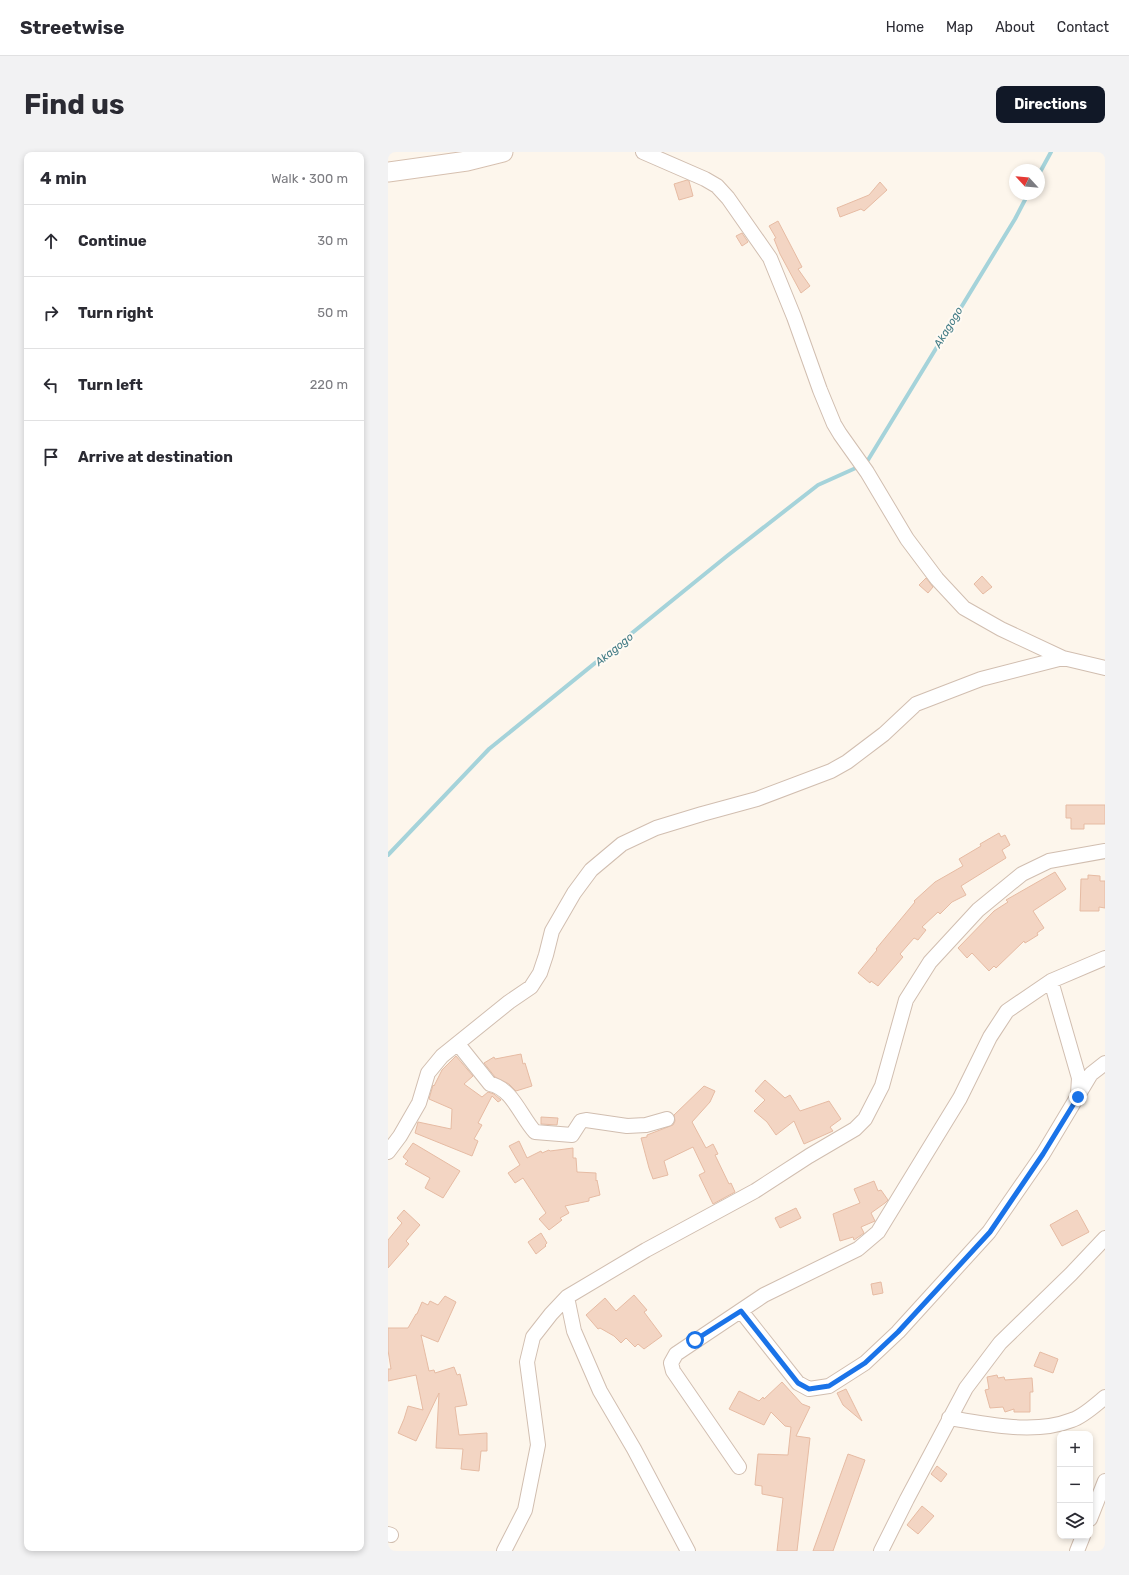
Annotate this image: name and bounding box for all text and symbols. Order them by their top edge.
text: Streetwise [20,16,125,39]
text: Home [886,19,924,36]
text: Map [946,19,973,36]
text: About [995,19,1035,36]
text: Contact [1057,19,1109,36]
button: Directions [996,86,1105,123]
text: Find us [24,88,124,121]
north arrow [1009,164,1045,200]
text: 4 min [40,168,87,188]
text: Walk · 300 m [271,171,348,186]
icon: ahead [40,230,62,252]
text: Continue [78,232,147,250]
text: 30 m [317,233,348,248]
icon: right [40,302,62,324]
text: Turn right [78,304,153,322]
text: 50 m [317,305,348,320]
water label: Akagogo [931,305,966,351]
icon: left [40,374,62,396]
text: Turn left [78,376,143,394]
text: 220 m [310,377,348,392]
icon: arrive [40,446,62,468]
text: Arrive at destination [78,448,233,466]
water label: Akagogo [592,630,636,669]
route end [1069,1088,1087,1106]
route start [686,1331,704,1349]
map controls [1057,1431,1093,1539]
button: + [1057,1431,1093,1467]
button: − [1057,1467,1093,1503]
button: layers [1057,1503,1093,1539]

